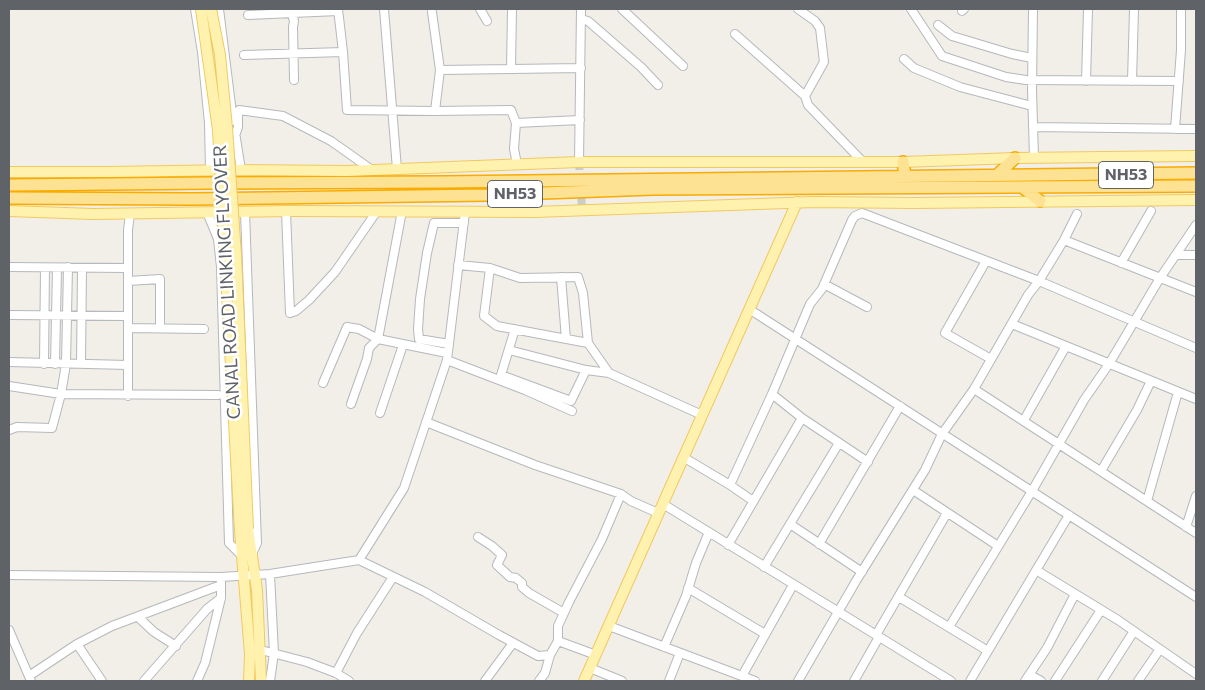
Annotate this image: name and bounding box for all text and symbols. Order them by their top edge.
street label: CANAL ROAD LINKING FLYOVER [209,144,245,420]
road number: NH53 [1098,162,1154,188]
road number: NH53 [488,180,542,208]

